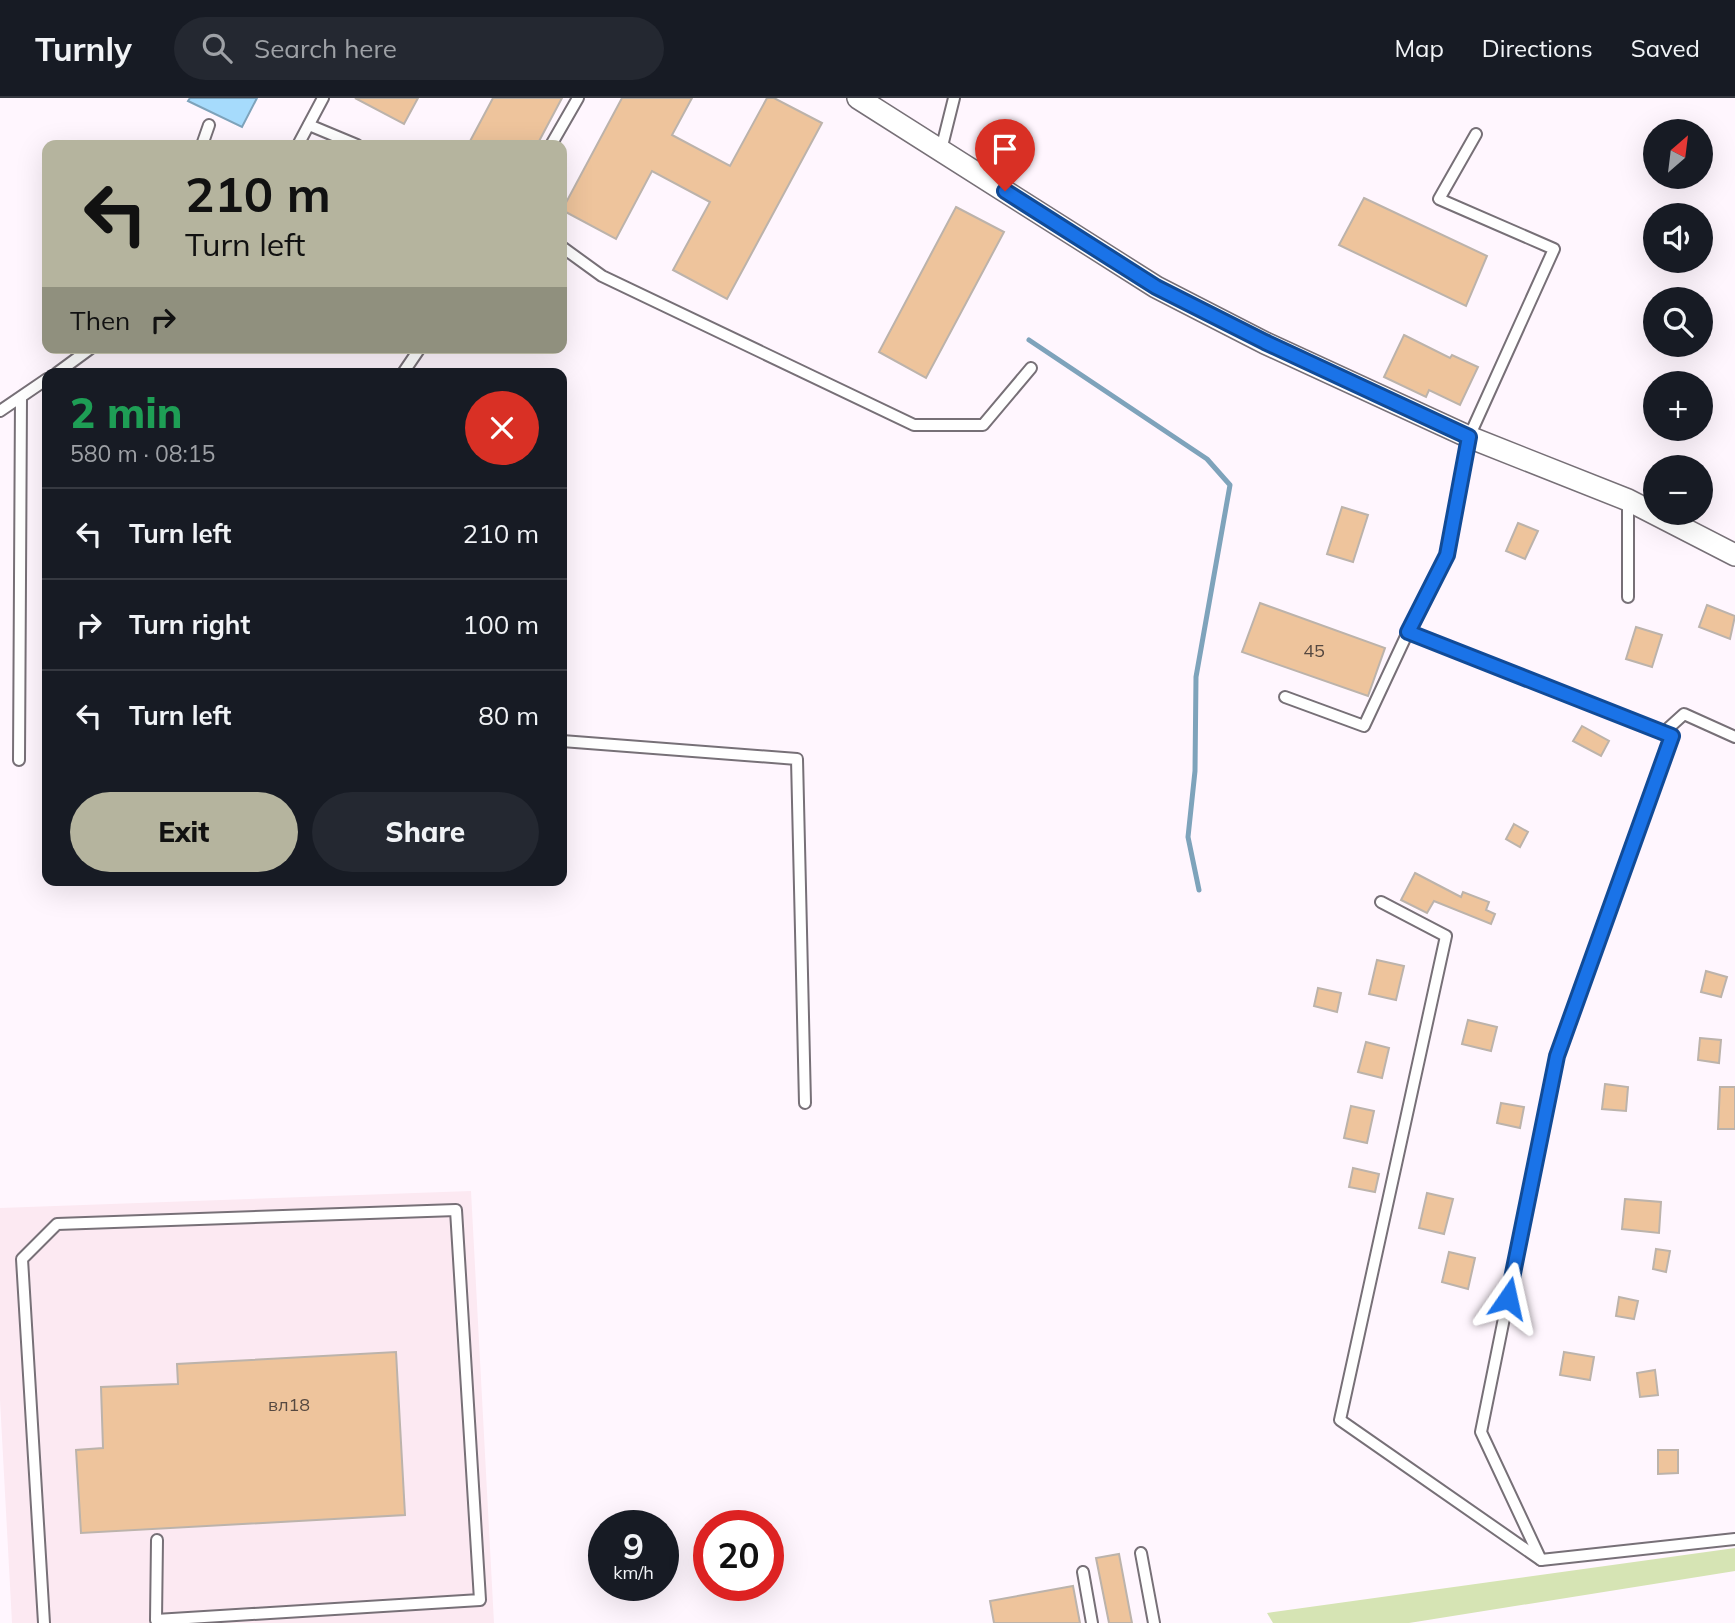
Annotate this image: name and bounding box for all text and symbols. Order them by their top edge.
search box [174,17,664,80]
text: Turnly [35,28,132,69]
icon: search [198,29,236,67]
text: Search here [254,32,397,65]
text: Map [1394,33,1444,63]
text: Directions [1482,33,1593,63]
text: Saved [1631,33,1700,63]
pin [975,119,1035,191]
north arrow [1643,119,1713,189]
map controls [1643,119,1713,525]
icon: arrive [986,130,1024,168]
text: 210 m [185,163,331,224]
icon: left [70,168,161,259]
button: sound [1643,203,1713,273]
text: Turn left [185,224,305,264]
button: search [1643,287,1713,357]
icon: right [144,301,182,339]
text: Then [70,304,130,337]
button: + [1643,371,1713,441]
text: 2 min [70,386,183,439]
button: close [465,391,539,465]
text: 580 m · 08:15 [70,439,215,468]
button: − [1643,455,1713,525]
icon: left [70,515,108,553]
text: Turn left [129,517,231,550]
text: 210 m [463,517,539,550]
icon: right [70,606,108,644]
text: Turn right [129,608,250,641]
text: 100 m [463,608,539,641]
house number: 45 [1303,639,1325,662]
icon: left [70,697,108,735]
text: Turn left [129,699,231,732]
text: 80 m [478,699,539,732]
button: Exit [70,792,298,872]
button: Share [312,792,539,872]
position arrow [1471,1261,1545,1335]
house number: вл18 [268,1393,310,1416]
speed limit sign: 20 [693,1510,784,1601]
text: 9 [623,1524,644,1568]
text: km/h [613,1561,654,1584]

